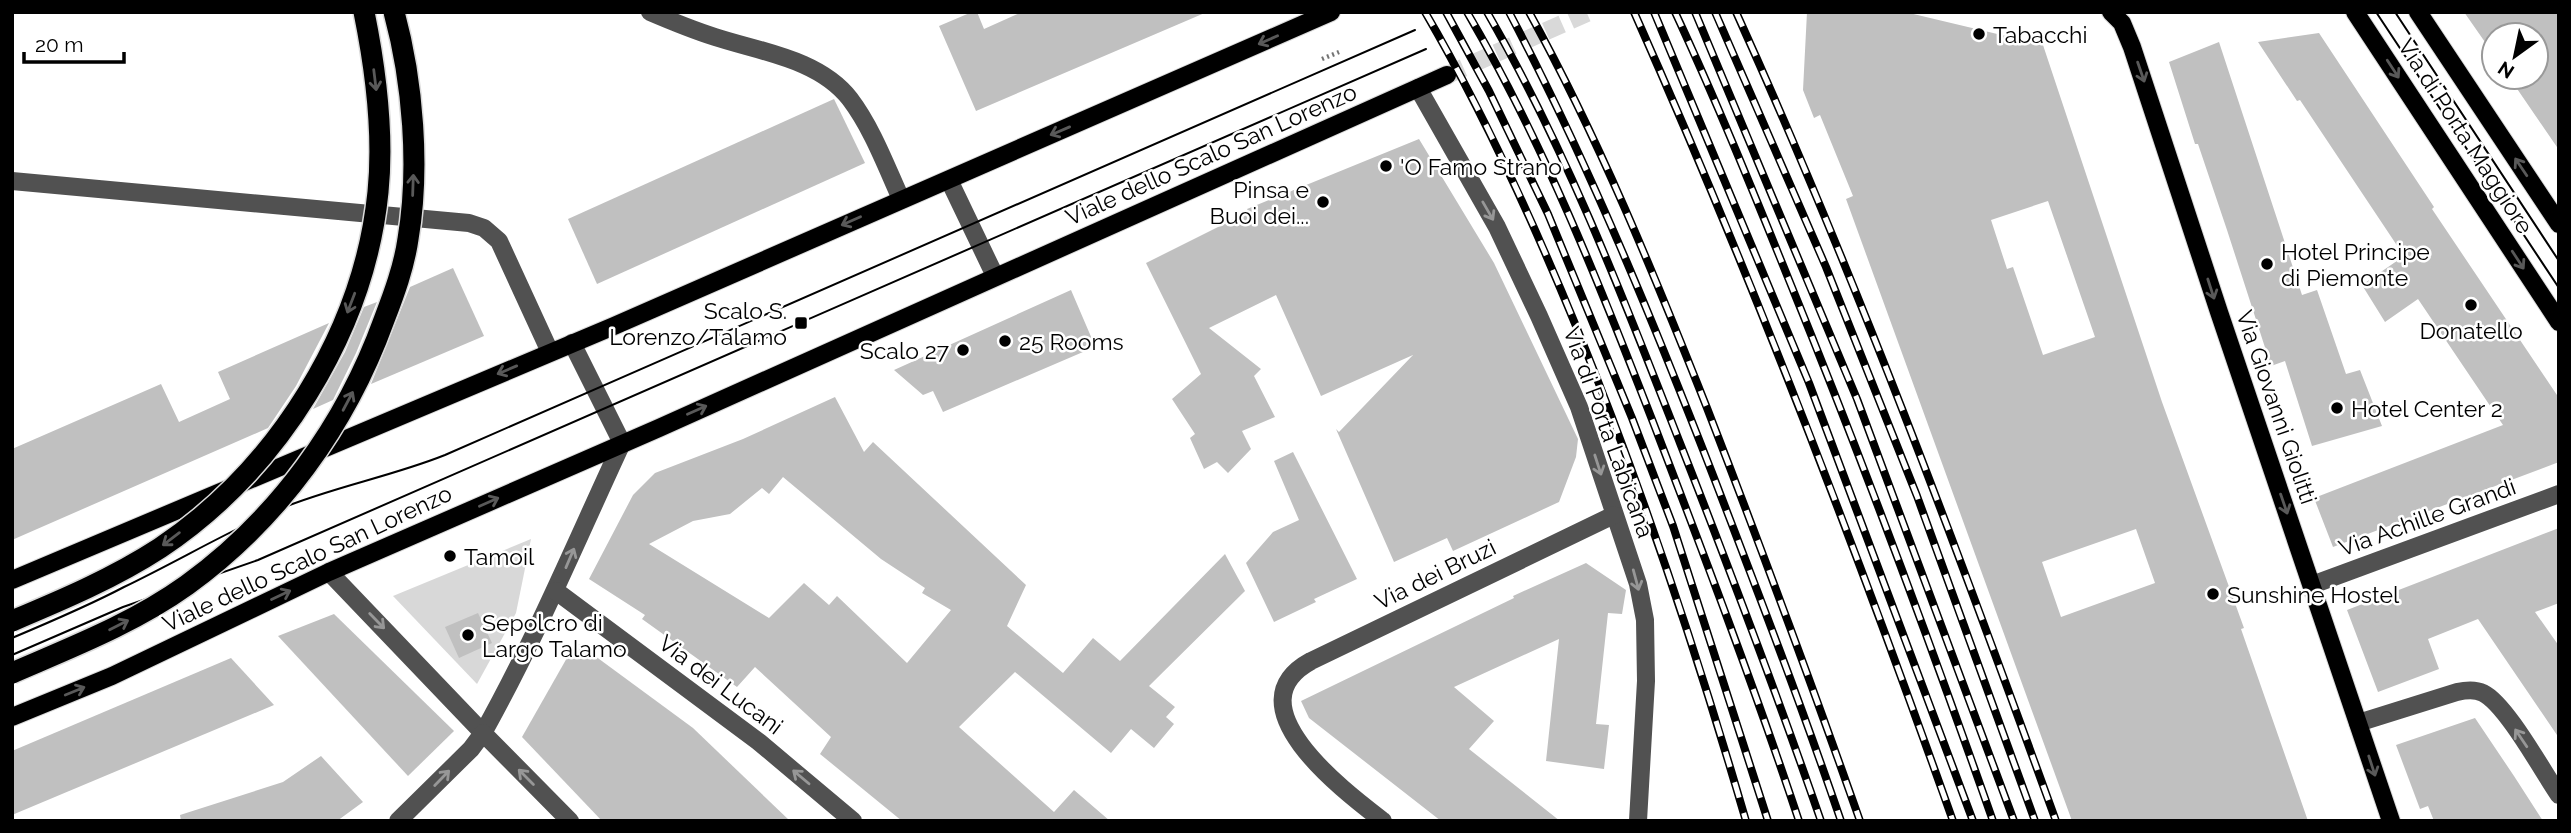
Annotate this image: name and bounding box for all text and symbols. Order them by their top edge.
scale bar [24,21,124,65]
place label: Tabacchi [1993,21,2087,48]
north arrow [2480,21,2550,91]
marker: Tabacchi [1971,26,1987,42]
text: 20 m [35,32,83,57]
street label: Via di Porta Maggiore [2393,33,2539,239]
one-way arrow [1258,34,1280,47]
text: N [2494,57,2518,83]
one-way arrow [2386,59,2400,79]
one-way arrow [2135,61,2148,83]
one-way arrow [369,68,382,90]
street label: Viale dello Scalo San Lorenzo [1061,77,1361,231]
one-way arrow [1050,125,1071,138]
place label: 'O Famo Strano [1400,153,1562,180]
marker: 'O Famo Strano [1378,158,1394,174]
one-way arrow [2514,158,2528,177]
one-way arrow [407,174,420,197]
place label: Pinsa e Buoi dei... [1210,176,1309,229]
marker: Pinsa e Buoi dei... [1315,194,1331,210]
one-way arrow [1481,201,1495,221]
one-way arrow [841,215,862,228]
place label: Hotel Principe di Piemonte [2281,238,2430,291]
one-way arrow [2511,249,2525,269]
marker: Hotel Principe di Piemonte [2259,256,2275,272]
one-way arrow [2206,277,2218,299]
one-way arrow [344,292,357,314]
place label: Scalo S. Lorenzo/Talamo [609,297,787,350]
marker: Donatello [2463,297,2479,313]
street label: Via Giovanni Giolitti [2231,307,2323,507]
marker: Scalo S. Lorenzo/Talamo [793,315,809,331]
place label: Donatello [2419,317,2523,344]
street label: Via di Porta Labicana [1558,323,1660,541]
place label: 25 Rooms [1019,328,1124,355]
marker: 25 Rooms [997,333,1013,349]
place label: Scalo 27 [860,337,950,364]
marker: Scalo 27 [955,342,971,358]
one-way arrow [497,364,519,377]
one-way arrow [342,391,355,412]
place label: Hotel Center 2 [2351,395,2503,422]
marker: Hotel Center 2 [2329,400,2345,416]
one-way arrow [686,403,708,416]
one-way arrow [1592,453,1605,475]
street label: Via Achille Grandi [2335,472,2519,562]
street label: Viale dello Scalo San Lorenzo [158,479,456,637]
one-way arrow [2279,492,2292,514]
one-way arrow [478,495,499,508]
one-way arrow [162,532,181,546]
street label: Via dei Bruzi [1370,533,1500,615]
place label: Tamoil [464,543,535,570]
marker: Tamoil [442,548,458,564]
one-way arrow [564,548,577,569]
one-way arrow [1631,569,1644,591]
place label: Sunshine Hostel [2227,581,2400,608]
marker: Sunshine Hostel [2205,586,2221,602]
one-way arrow [271,587,292,600]
place label: Sepolcro di Largo Talamo [482,609,627,662]
one-way arrow [368,613,385,630]
one-way arrow [108,618,129,632]
marker: Sepolcro di Largo Talamo [460,627,476,643]
street label: Via dei Lucani [654,629,788,739]
one-way arrow [64,684,86,697]
one-way arrow [2514,729,2528,749]
one-way arrow [2367,755,2380,777]
one-way arrow [518,769,535,786]
one-way arrow [792,769,810,784]
one-way arrow [433,770,450,787]

